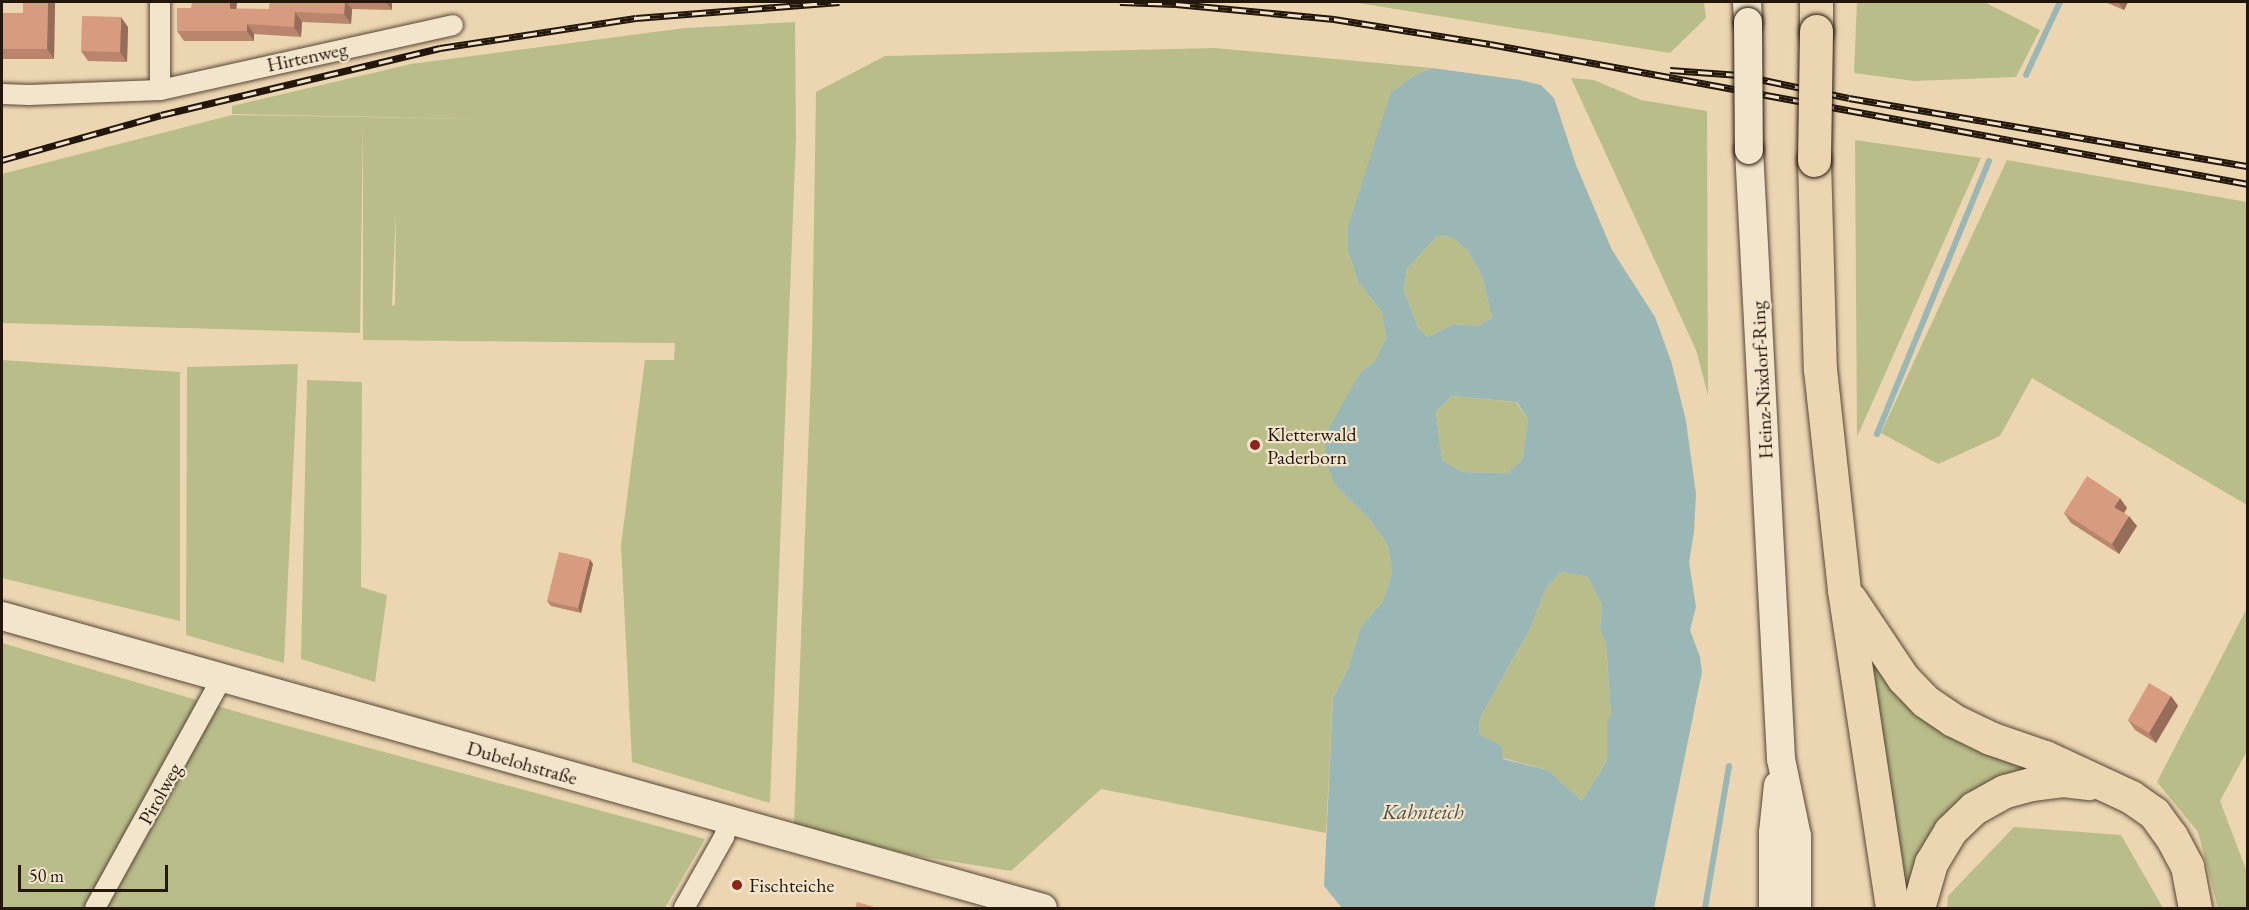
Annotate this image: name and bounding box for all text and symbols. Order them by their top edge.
street label: Hirtenweg [265,37,349,77]
street label: Heinz-Nixdorf-Ring [1746,300,1778,460]
place label: Kletterwald Paderborn [1267,422,1357,469]
marker: Kletterwald Paderborn [1248,438,1262,452]
street label: Dubelohstraße [464,736,580,790]
street label: Pirolweg [133,759,187,829]
water label: Kahnteich [1382,799,1464,825]
scale bar [21,853,171,891]
text: 50 m [29,864,64,887]
place label: Fischteiche [749,873,834,897]
marker: Fischteiche [730,878,744,892]

